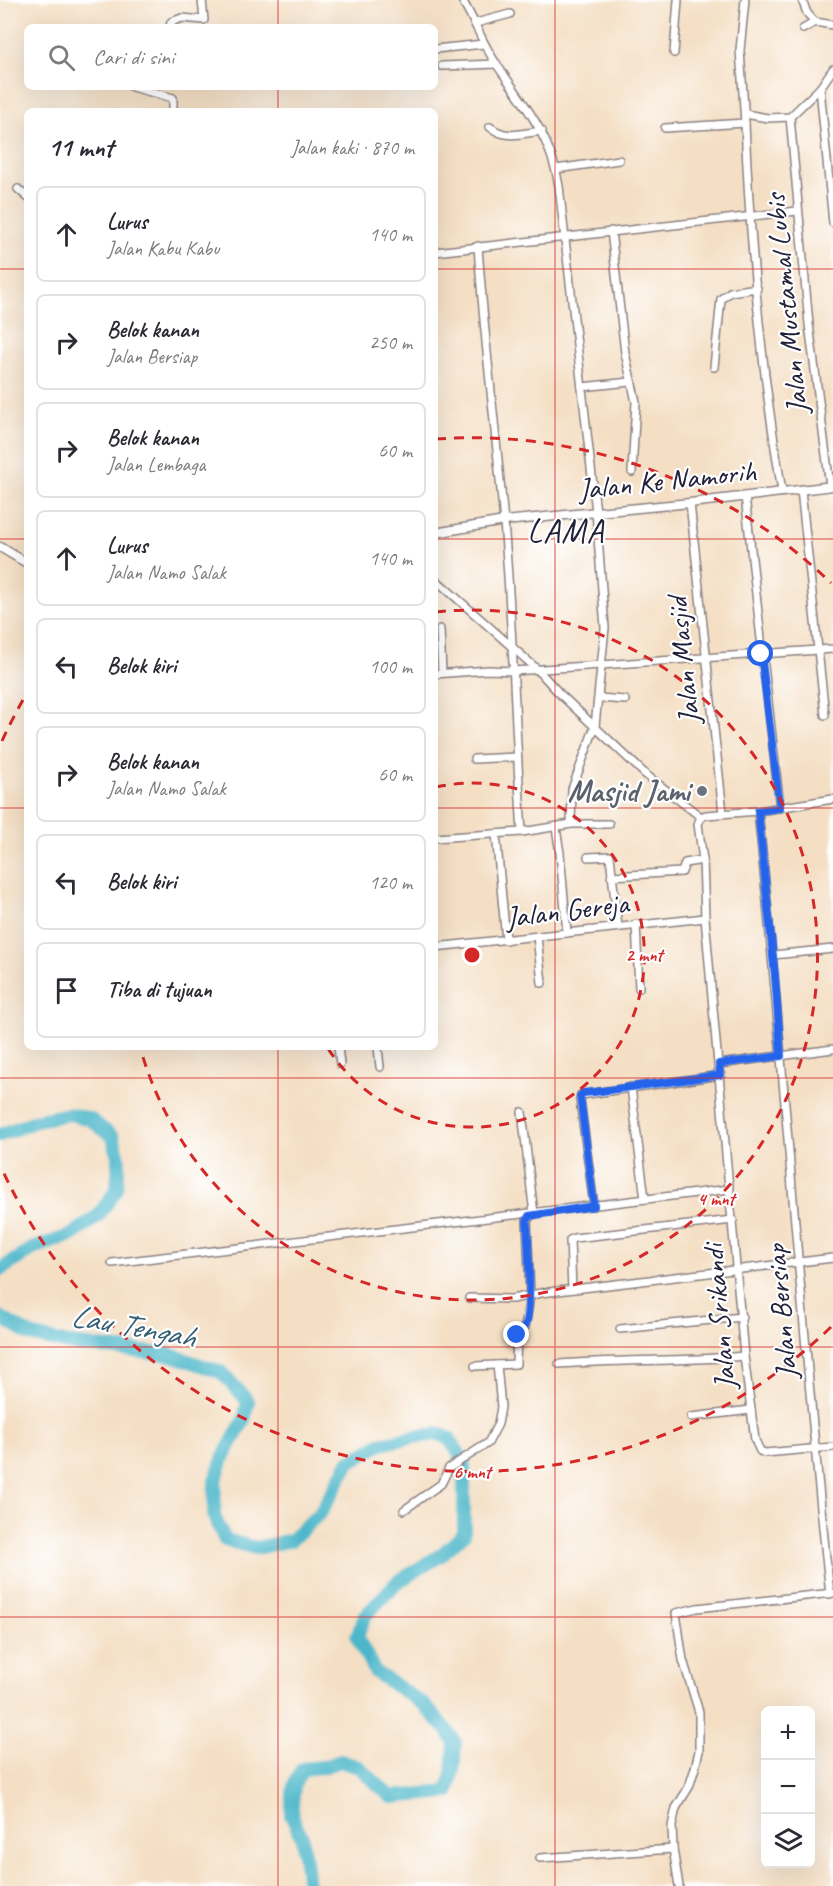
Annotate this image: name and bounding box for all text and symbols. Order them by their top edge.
search box [24,24,438,90]
icon: search [45,41,78,74]
text: Cari di sini [93,43,174,71]
text: 11 mnt [48,131,113,164]
text: Jalan kaki · 870 m [291,135,414,160]
street label: Jalan Mustamal Lubis [755,189,817,418]
text: Lurus [107,208,147,236]
icon: ahead [50,218,83,251]
text: 140 m [369,222,412,247]
text: Jalan Kabu Kabu [107,236,219,261]
text: Belok kanan [107,316,199,344]
icon: right [50,326,83,359]
text: 250 m [369,330,412,355]
text: Jalan Bersiap [107,344,197,369]
text: Belok kanan [107,424,199,452]
icon: right [50,434,83,467]
text: 60 m [378,438,412,463]
text: Jalan Lembaga [107,452,205,477]
street label: Jalan Ke Namorih [574,452,758,508]
district label: LAMA [527,510,605,552]
text: Lurus [107,532,147,560]
icon: ahead [50,542,83,575]
text: 140 m [369,546,412,571]
text: Jalan Namo Salak [107,560,226,585]
street label: Jalan Masjid [657,591,709,728]
route start [747,640,773,666]
icon: left [50,650,83,683]
text: Belok kiri [107,652,176,680]
text: 100 m [369,654,412,679]
text: Belok kanan [107,748,199,776]
icon: right [50,758,83,791]
text: 60 m [378,762,412,787]
place label: Masjid Jami [568,772,694,810]
text: Jalan Namo Salak [107,776,226,801]
marker: Masjid Jami [695,784,709,798]
icon: left [50,866,83,899]
text: Belok kiri [107,868,176,896]
text: 120 m [369,870,412,895]
street label: Jalan Gereja [502,883,632,937]
text: 2 mnt [626,944,665,966]
centre of rings [462,945,482,965]
icon: arrive [50,974,83,1007]
text: Tiba di tujuan [107,976,212,1004]
text: 4 mnt [698,1188,737,1210]
street label: Jalan Srikandi [693,1239,744,1393]
street label: Jalan Bersiap [756,1241,806,1383]
water label: Lau Tengah [68,1295,201,1357]
route end [503,1321,529,1347]
text: 6 mnt [453,1461,494,1483]
map controls [761,1706,815,1868]
button: + [761,1706,815,1760]
button: − [761,1760,815,1814]
button: layers [761,1814,815,1868]

